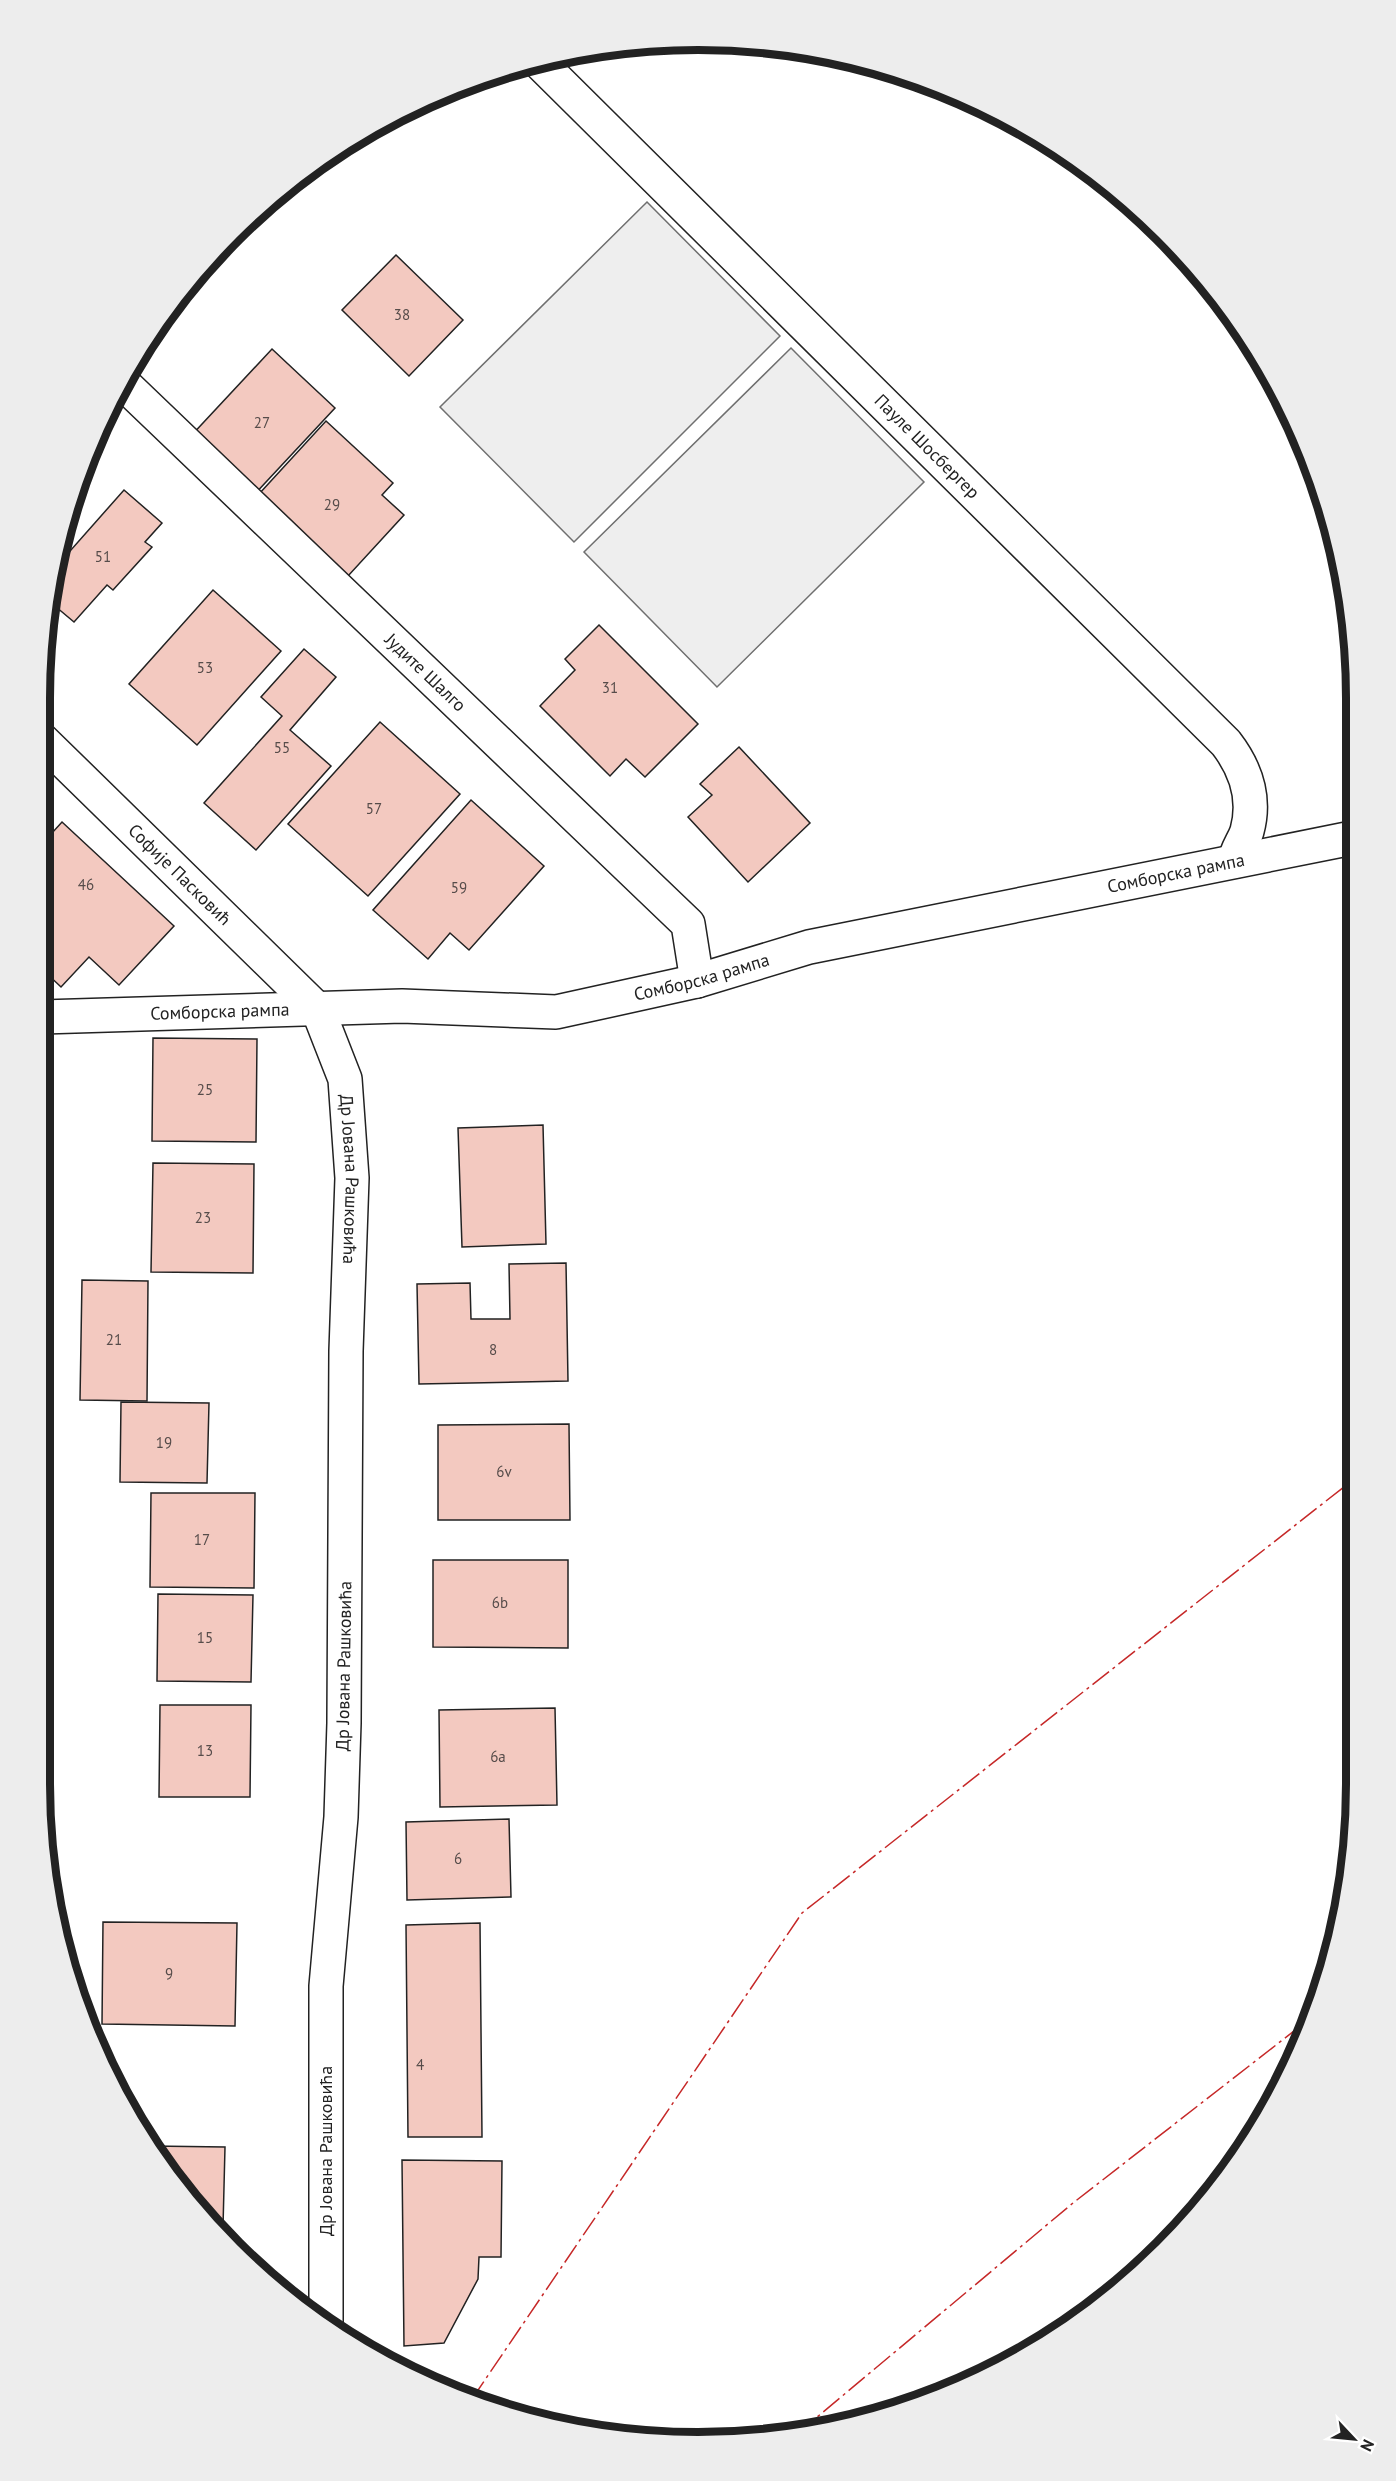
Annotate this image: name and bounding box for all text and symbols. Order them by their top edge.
house number: 38 [394,305,410,324]
street label: Пауле Шосбергер [870,389,985,503]
house number: 27 [254,413,270,432]
house number: 29 [324,495,340,514]
house number: 51 [95,547,111,566]
street label: Јудите Шалго [380,627,471,716]
house number: 53 [197,658,213,677]
house number: 31 [602,678,618,697]
house number: 55 [274,738,290,757]
house number: 57 [366,799,382,818]
street label: Софије Пасковић [123,819,237,930]
street label: Сомборска рампа [1105,848,1246,898]
house number: 46 [78,875,94,894]
house number: 59 [451,878,467,897]
street label: Сомборска рампа [632,948,772,1006]
street label: Сомборска рампа [150,997,290,1025]
house number: 25 [197,1080,213,1099]
street label: Др Јована Рашковића [335,1093,364,1265]
house number: 23 [195,1208,211,1227]
house number: 21 [106,1330,122,1349]
house number: 8 [489,1340,497,1359]
house number: 19 [156,1433,172,1452]
house number: 6v [496,1462,512,1481]
house number: 17 [194,1530,210,1549]
street label: Др Јована Рашковића [331,1581,356,1751]
house number: 6b [492,1593,508,1612]
house number: 15 [197,1628,213,1647]
house number: 13 [197,1741,213,1760]
house number: 6a [490,1747,506,1766]
house number: 6 [454,1849,462,1868]
house number: 9 [165,1964,173,1983]
house number: 4 [416,2055,424,2074]
street label: Др Јована Рашковића [314,2066,337,2236]
north arrow [1324,2409,1384,2469]
text: N [1356,2436,1379,2455]

